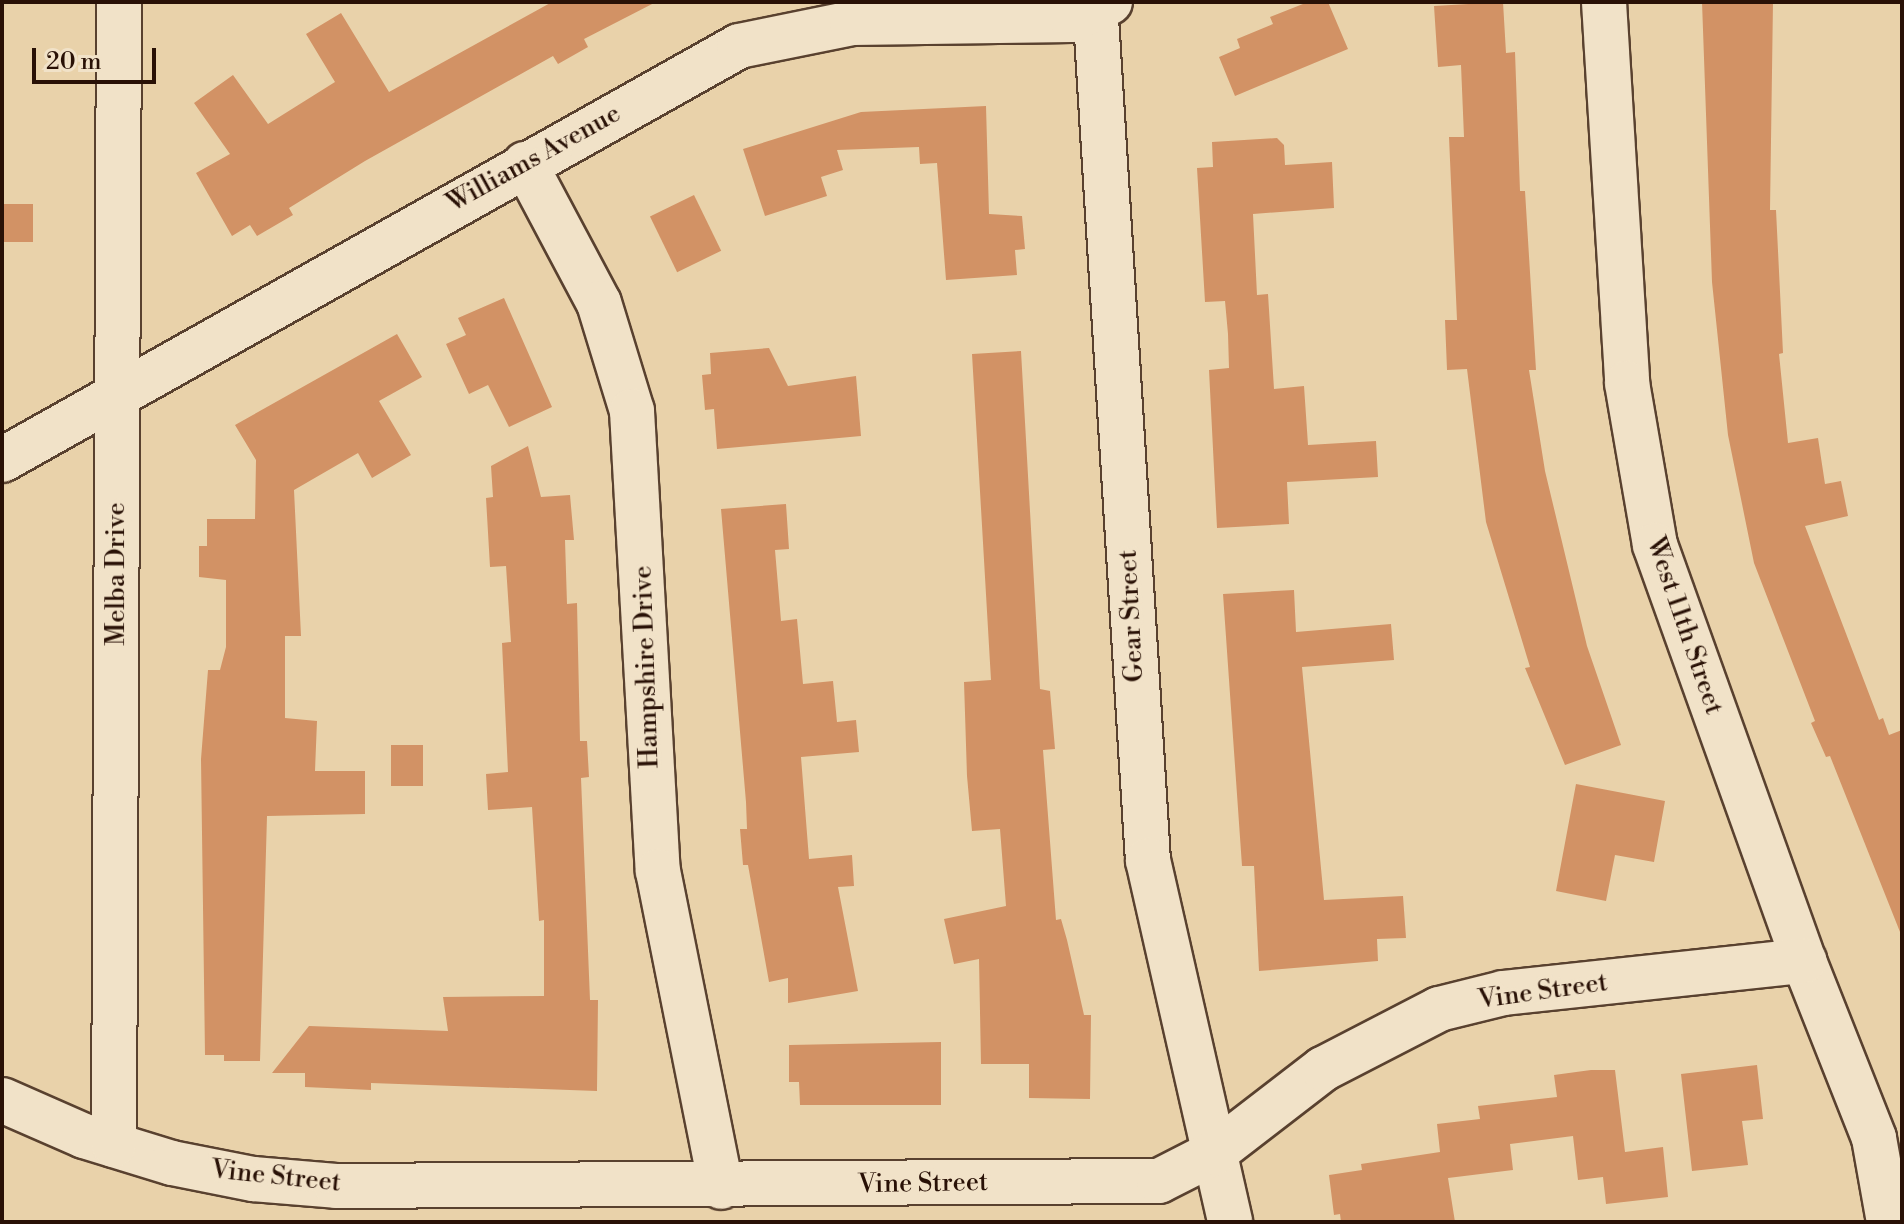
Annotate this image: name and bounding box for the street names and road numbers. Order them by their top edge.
street label: Williams Avenue [442,98,626,220]
street label: Melba Drive [101,502,133,646]
street label: West 11th Street [1639,533,1729,719]
street label: Gear Street [1113,549,1151,683]
street label: Hampshire Drive [628,565,666,769]
street label: Vine Street [1476,967,1610,1017]
street label: Vine Street [210,1155,342,1199]
street label: Vine Street [858,1167,988,1201]

